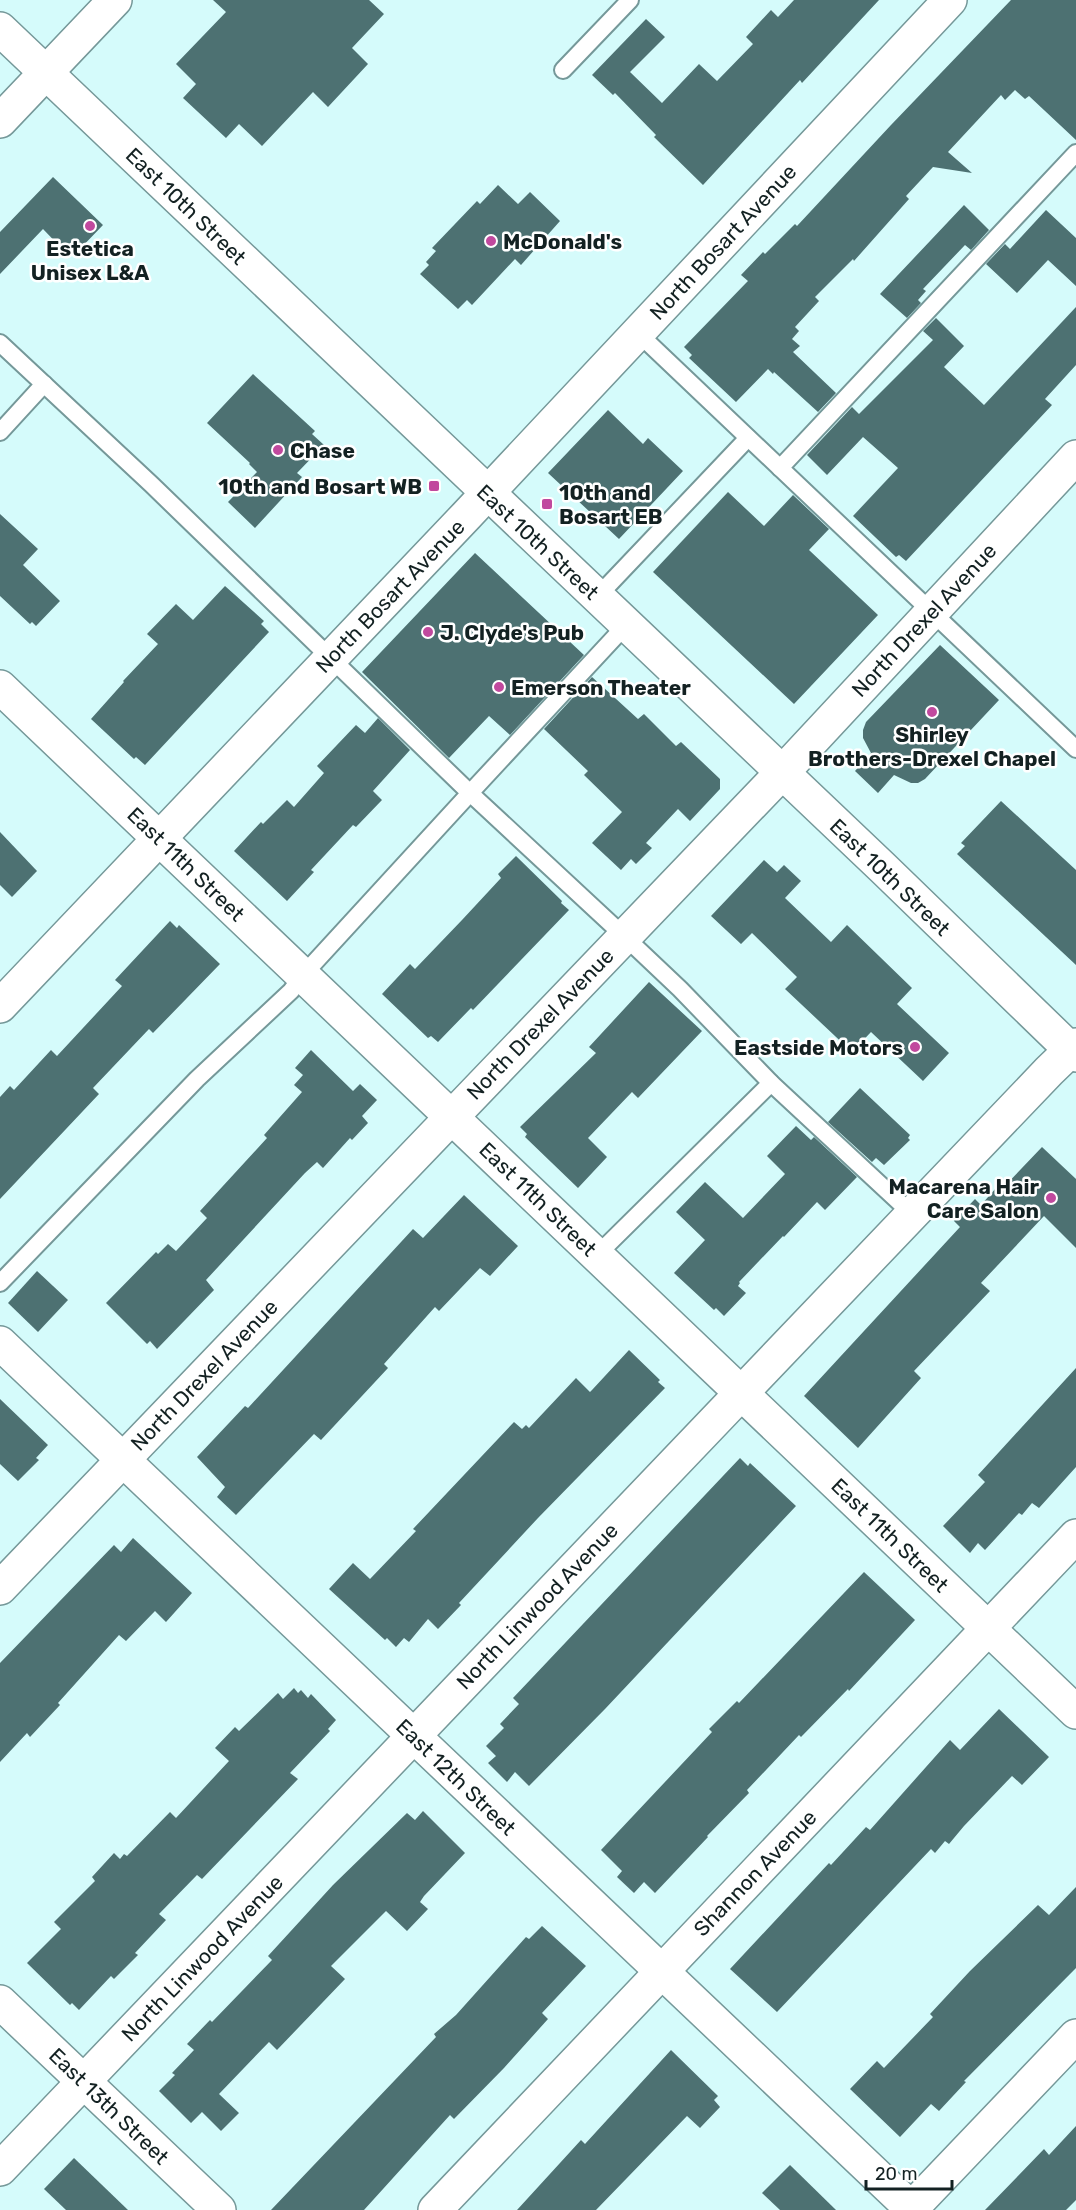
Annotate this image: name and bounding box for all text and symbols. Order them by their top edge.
street label: East 10th Street [121,142,251,270]
street label: North Bosart Avenue [644,159,802,325]
marker: Estetica Unisex L&A [83,219,97,233]
place label: McDonald's [503,229,622,254]
marker: McDonald's [484,234,498,248]
place label: Estetica Unisex L&A [31,236,149,285]
place label: Chase [290,438,355,463]
marker: Chase [271,443,285,457]
place label: 10th and Bosart WB [218,474,422,499]
marker: 10th and Bosart WB [427,479,441,493]
street label: East 10th Street [472,479,604,605]
place label: 10th and Bosart EB [559,480,663,529]
marker: 10th and Bosart EB [540,497,554,511]
street label: North Bosart Avenue [310,514,470,678]
street label: North Drexel Avenue [846,538,1002,702]
place label: J. Clyde's Pub [440,620,584,645]
marker: J. Clyde's Pub [421,625,435,639]
place label: Emerson Theater [511,675,691,700]
marker: Emerson Theater [492,680,506,694]
marker: Shirley Brothers-Drexel Chapel [925,705,939,719]
place label: Shirley Brothers-Drexel Chapel [808,722,1056,771]
street label: East 11th Street [122,802,250,926]
street label: East 10th Street [825,813,955,941]
street label: North Drexel Avenue [461,943,619,1105]
place label: Eastside Motors [734,1035,903,1060]
marker: Eastside Motors [908,1040,922,1054]
street label: East 11th Street [474,1137,602,1261]
place label: Macarena Hair Care Salon [889,1174,1039,1223]
marker: Macarena Hair Care Salon [1044,1191,1058,1205]
street label: North Drexel Avenue [125,1294,283,1456]
street label: East 11th Street [826,1473,954,1597]
street label: North Linwood Avenue [451,1518,623,1694]
street label: East 12th Street [391,1714,521,1840]
street label: Shannon Avenue [688,1805,822,1941]
street label: North Linwood Avenue [116,1870,288,2046]
street label: East 13th Street [44,2043,174,2169]
scale bar [866,2153,952,2191]
text: 20 m [875,2163,917,2185]

